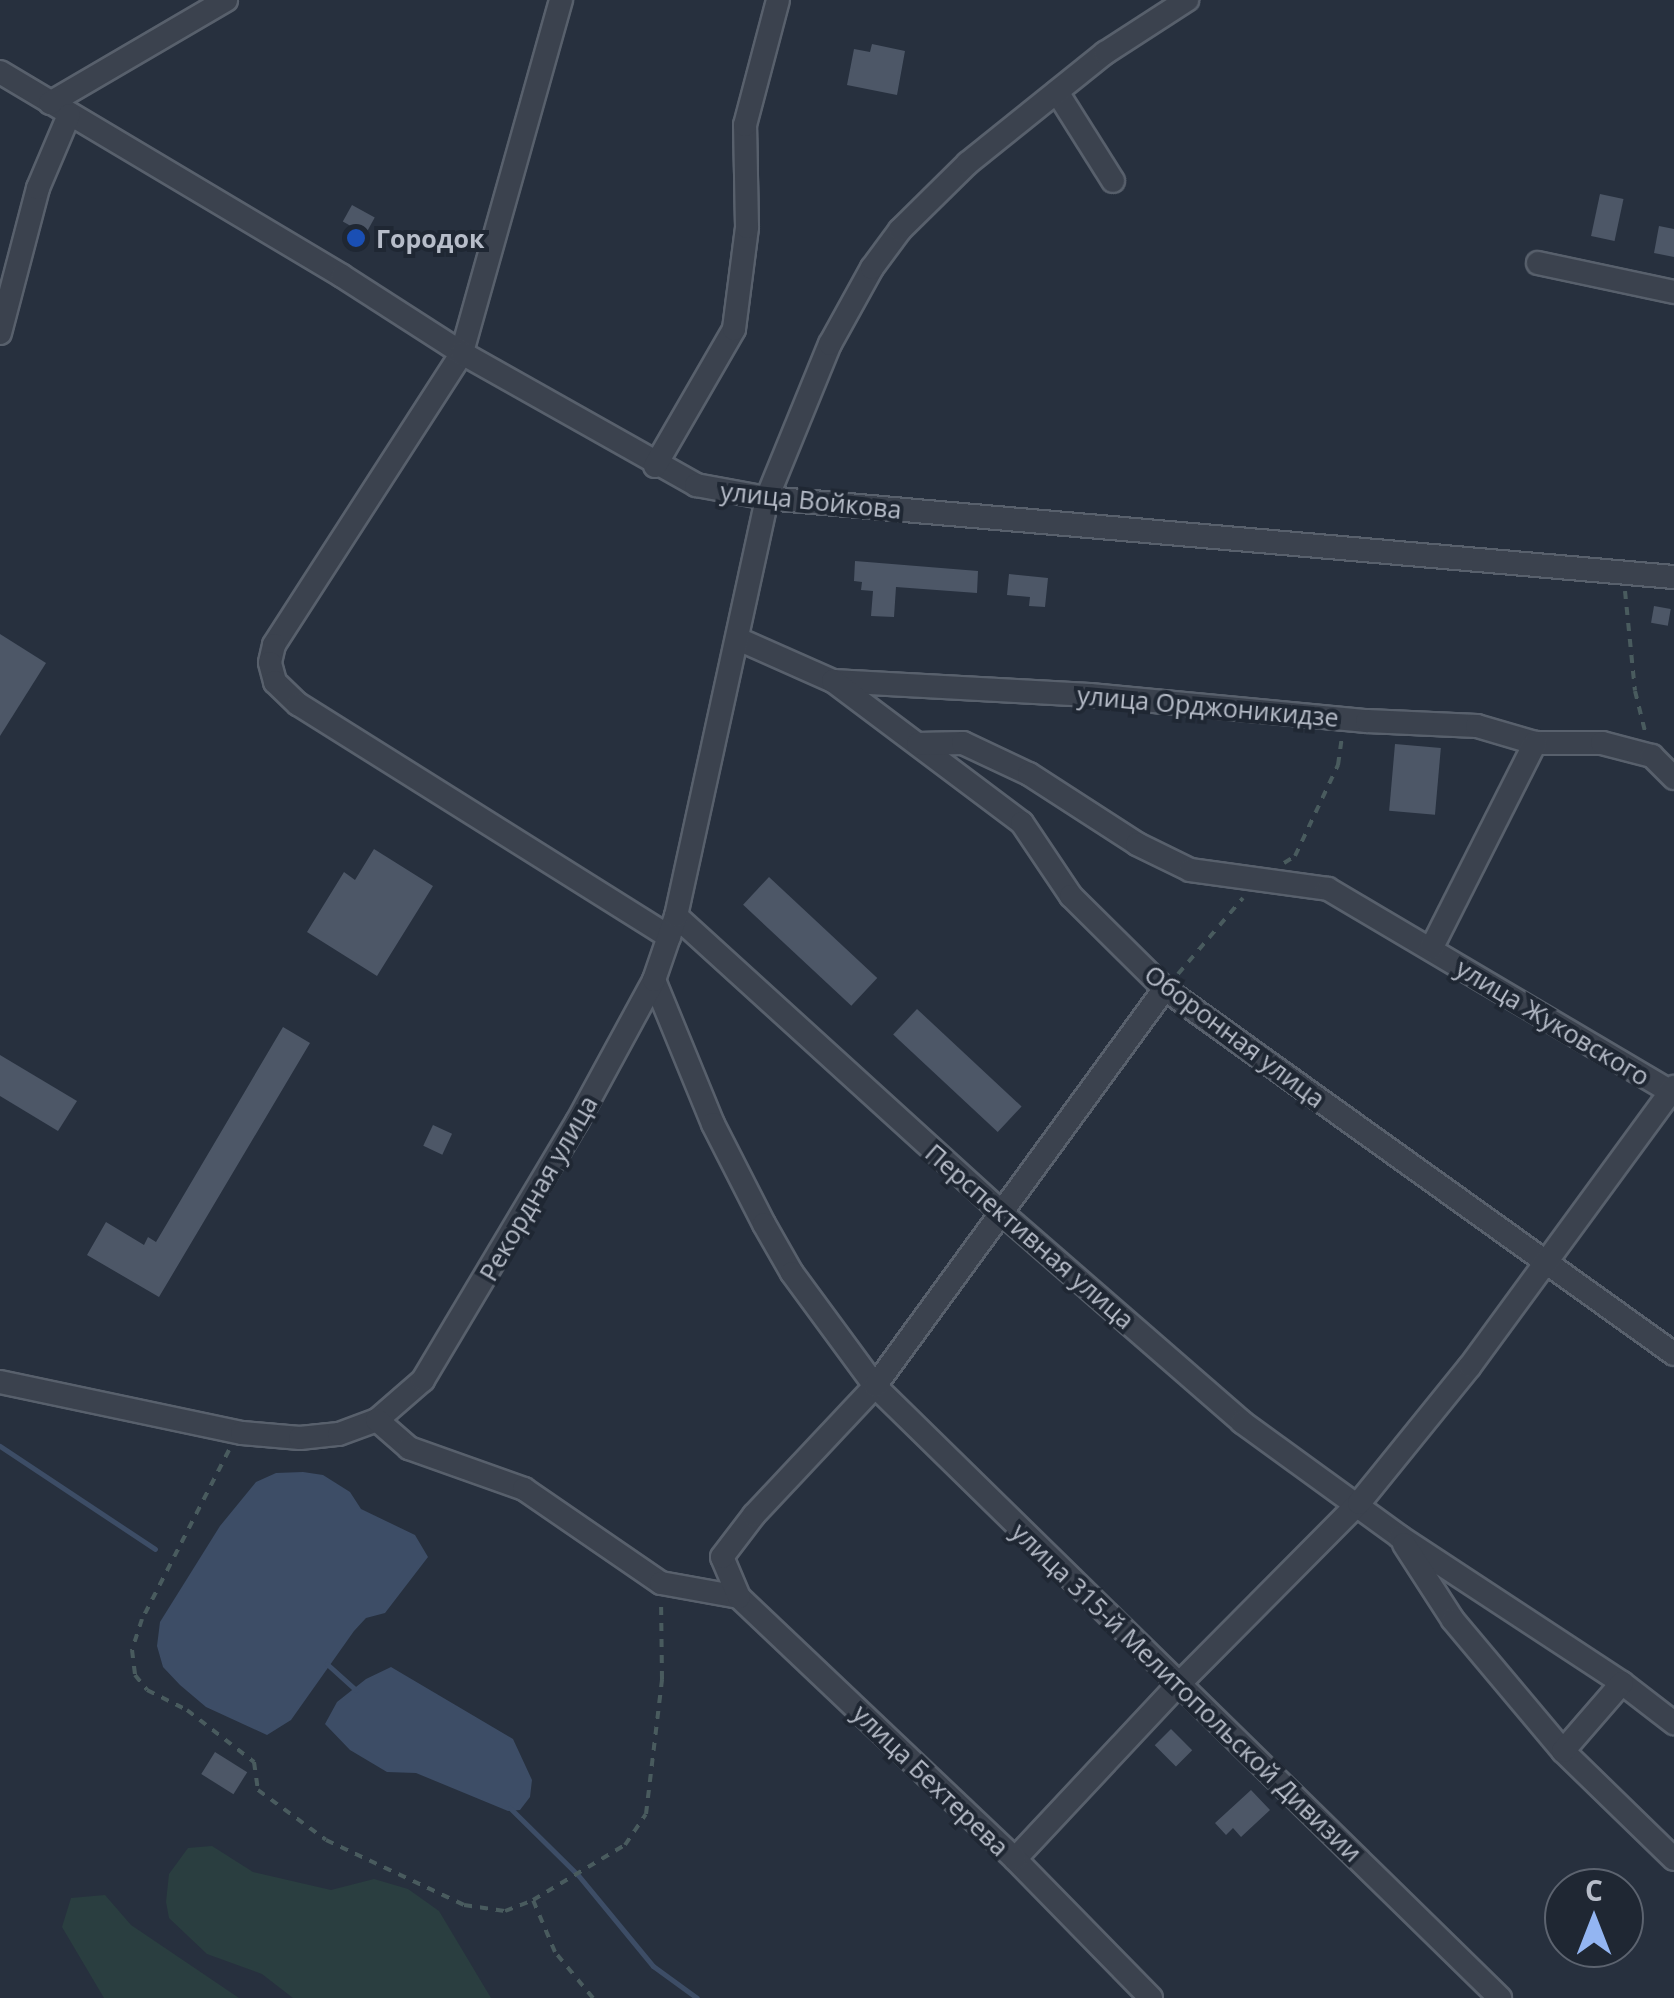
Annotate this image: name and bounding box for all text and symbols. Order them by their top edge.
place label: Городок [376,223,484,253]
marker: Городок [345,227,367,249]
street label: улица Войкова [719,476,903,524]
street label: улица Орджоникидзе [1076,680,1340,732]
street label: улица Жуковского [1451,952,1655,1092]
street label: Оборонная улица [1139,958,1331,1114]
street label: Рекордная улица [473,1090,603,1286]
street label: Перспективная улица [920,1137,1140,1335]
street label: улица 315-й Мелитопольской Дивизии [1006,1516,1368,1868]
street label: улица Бехтерева [847,1698,1015,1862]
north arrow [1544,1868,1644,1968]
text: С [1585,1871,1603,1909]

